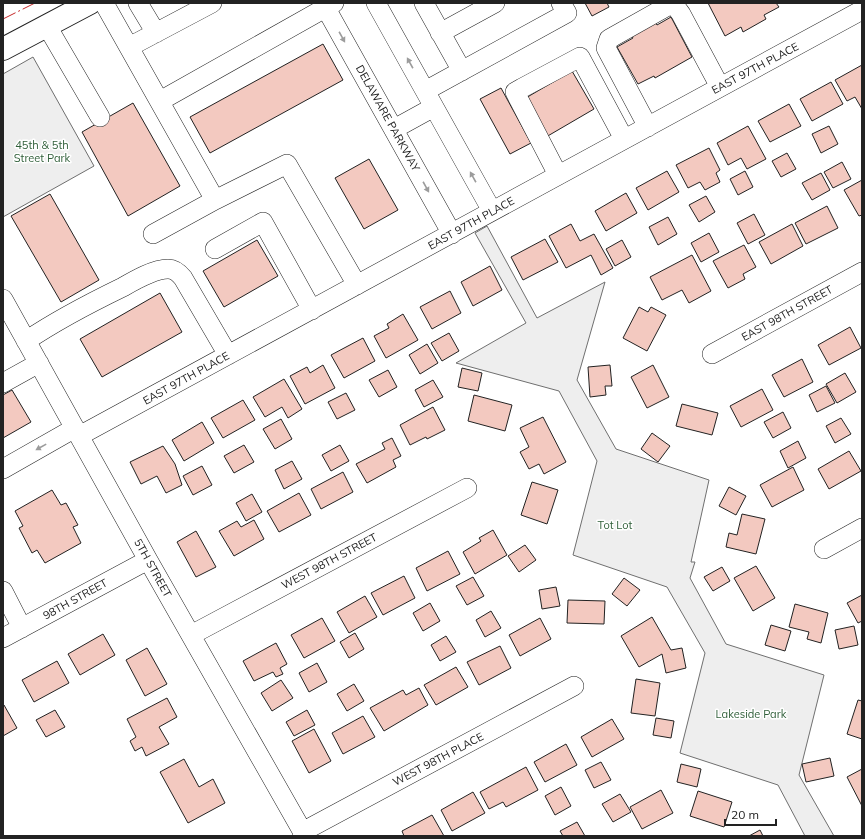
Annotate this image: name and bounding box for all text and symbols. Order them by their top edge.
one-way arrow [339,31,346,43]
street label: EAST 97TH PLACE [709,39,801,97]
one-way arrow [406,57,413,69]
street label: DELAWARE PARKWAY [353,62,423,174]
park label: 45th & 5th Street Park [14,138,71,165]
one-way arrow [470,171,476,183]
one-way arrow [423,181,430,193]
street label: EAST 97TH PLACE [425,193,517,253]
street label: EAST 98TH STREET [739,282,835,344]
street label: EAST 97TH PLACE [140,348,232,408]
one-way arrow [35,444,47,451]
park label: Tot Lot [598,518,633,532]
street label: WEST 98TH STREET [279,530,380,592]
street label: 5TH STREET [131,536,175,600]
street label: 98TH STREET [40,575,110,622]
park label: Lakeside Park [716,707,787,721]
street label: WEST 98TH PLACE [390,729,486,789]
scale bar [725,801,776,827]
text: 20 m [731,807,759,822]

